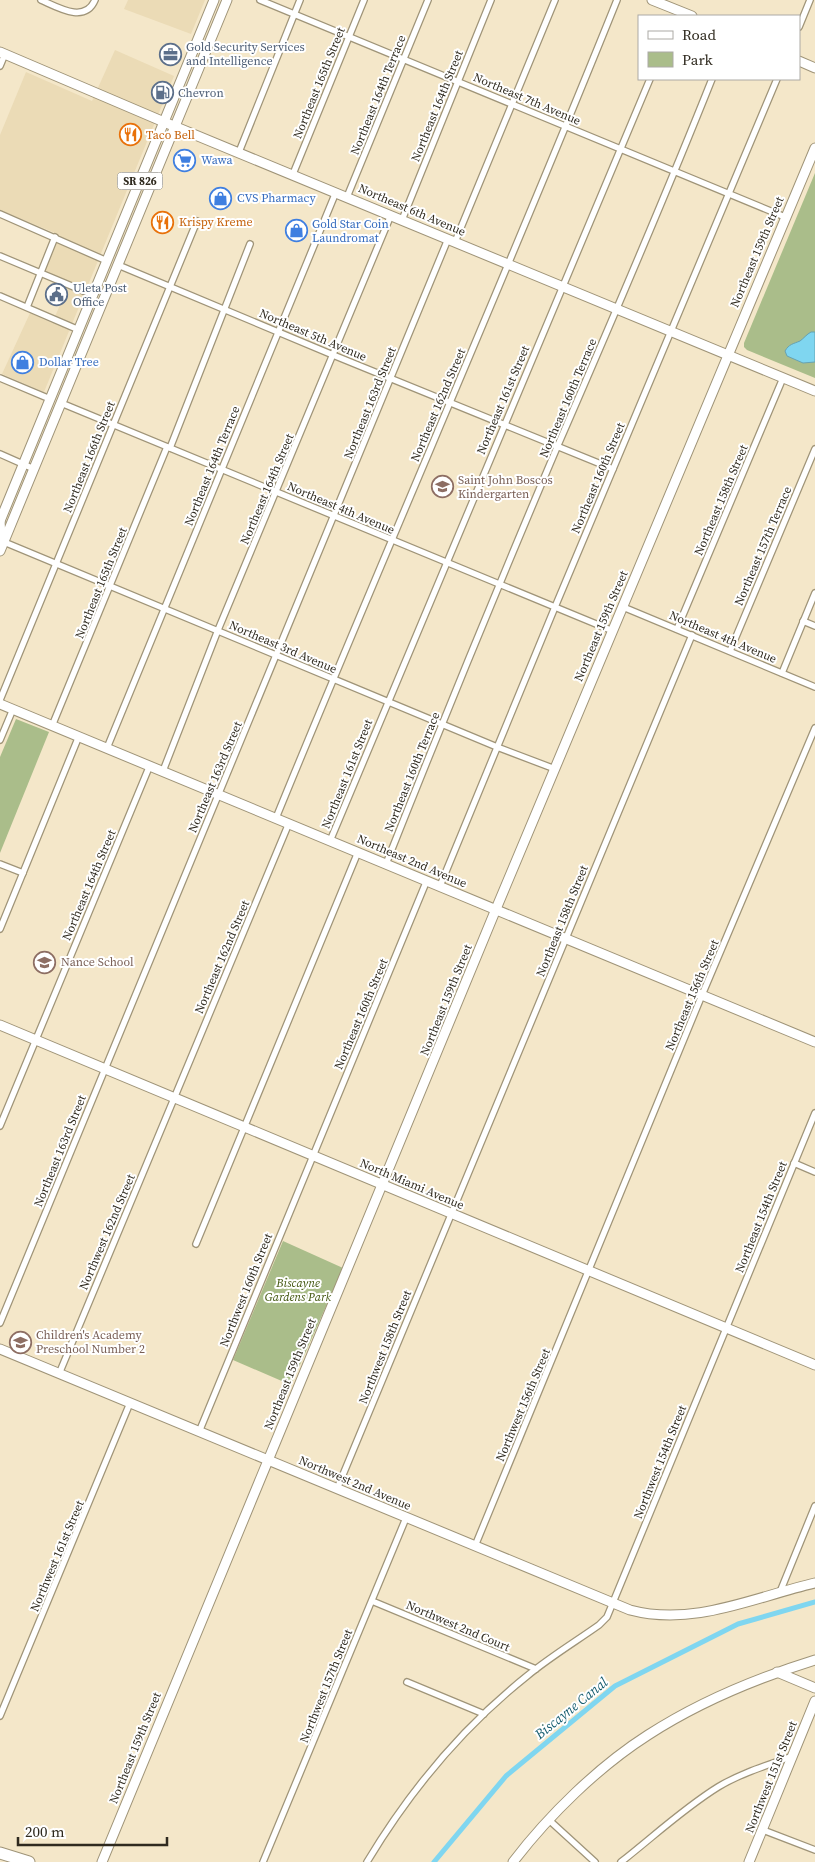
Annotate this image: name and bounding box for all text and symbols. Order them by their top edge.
legend [638,15,800,80]
text: Road [682,24,716,45]
street label: Northeast 165th Street [289,25,349,141]
street label: Northeast 164th Terrace [347,33,409,157]
place label: Gold Security Services and Intelligence [186,39,305,69]
office icon: Gold Security Services and Intelligence [158,42,182,66]
street label: Northeast 164th Street [407,48,467,164]
text: Park [682,49,714,70]
street label: Northeast 7th Avenue [471,69,583,129]
fuel station icon: Chevron [150,81,174,105]
place label: Chevron [178,85,224,101]
restaurant icon: Taco Bell [118,123,142,147]
place label: Taco Bell [146,127,195,143]
supermarket icon: Wawa [173,148,197,172]
place label: Wawa [201,152,234,168]
road number: SR 826 [118,172,162,190]
street label: Northeast 6th Avenue [356,180,468,240]
shop icon: CVS Pharmacy [209,186,233,210]
place label: CVS Pharmacy [237,190,316,206]
street label: Northeast 159th Street [726,194,788,310]
restaurant icon: Krispy Kreme [151,210,175,234]
place label: Krispy Kreme [179,214,253,230]
place label: Gold Star Coin Laundromat [312,216,389,246]
shop icon: Gold Star Coin Laundromat [284,219,308,243]
place label: Uleta Post Office [73,280,127,310]
public building icon: Uleta Post Office [45,283,69,307]
street label: Northeast 5th Avenue [257,305,369,365]
street label: Northeast 160th Terrace [536,336,600,460]
street label: Northeast 161st Street [473,343,533,457]
street label: Northeast 163rd Street [340,345,400,461]
street label: Northeast 162nd Street [407,346,469,464]
shop icon: Dollar Tree [11,350,35,374]
place label: Dollar Tree [39,354,99,370]
street label: Northeast 166th Street [59,399,119,515]
street label: Northeast 164th Terrace [181,404,243,528]
street label: Northeast 160th Street [567,420,629,536]
street label: Northeast 164th Street [236,431,298,547]
street label: Northeast 158th Street [690,442,752,558]
place label: Saint John Boscos Kindergarten [458,472,553,502]
school or university icon: Saint John Boscos Kindergarten [430,475,454,499]
street label: Northeast 4th Avenue [285,478,397,538]
street label: Northeast 157th Terrace [731,484,795,608]
street label: Northeast 165th Street [71,525,131,641]
street label: Northeast 159th Street [570,568,632,684]
street label: Northeast 4th Avenue [667,607,779,667]
street label: Northeast 3rd Avenue [227,617,339,677]
street label: Northeast 160th Terrace [381,710,443,834]
street label: Northeast 161st Street [318,717,376,831]
street label: Northeast 163rd Street [184,719,246,835]
street label: Northeast 164th Street [58,827,120,943]
street label: Northeast 2nd Avenue [355,831,469,891]
street label: Northeast 158th Street [532,863,592,979]
street label: Northeast 162nd Street [191,898,253,1016]
street label: Northeast 156th Street [661,937,723,1053]
street label: Northeast 159th Street [416,942,476,1058]
school or university icon: Nance School [33,950,57,974]
place label: Nance School [61,954,134,970]
street label: Northeast 160th Street [330,956,392,1072]
street label: Northeast 163rd Street [30,1093,90,1209]
street label: North Miami Avenue [358,1155,466,1213]
street label: Northeast 154th Street [731,1159,791,1275]
street label: Northwest 162nd Street [75,1172,139,1292]
street label: Northwest 160th Street [216,1231,276,1349]
park label: Biscayne Gardens Park [265,1275,331,1305]
street label: Northwest 158th Street [355,1288,415,1406]
street label: Northeast 159th Street [260,1316,320,1432]
place label: Children's Academy Preschool Number 2 [36,1327,145,1357]
school or university icon: Children's Academy Preschool Number 2 [8,1330,32,1354]
street label: Northwest 156th Street [492,1346,554,1464]
street label: Northwest 154th Street [630,1403,690,1521]
street label: Northwest 2nd Avenue [296,1452,414,1514]
street label: Northwest 161st Street [26,1498,88,1614]
street label: Northwest 2nd Court [404,1597,512,1655]
street label: Northwest 157th Street [296,1627,356,1745]
water label: Biscayne Canal [529,1672,612,1744]
street label: Northeast 159th Street [105,1690,165,1806]
street label: Northwest 151st Street [741,1719,801,1835]
scale bar [18,1814,166,1846]
text: 200 m [25,1821,65,1842]

